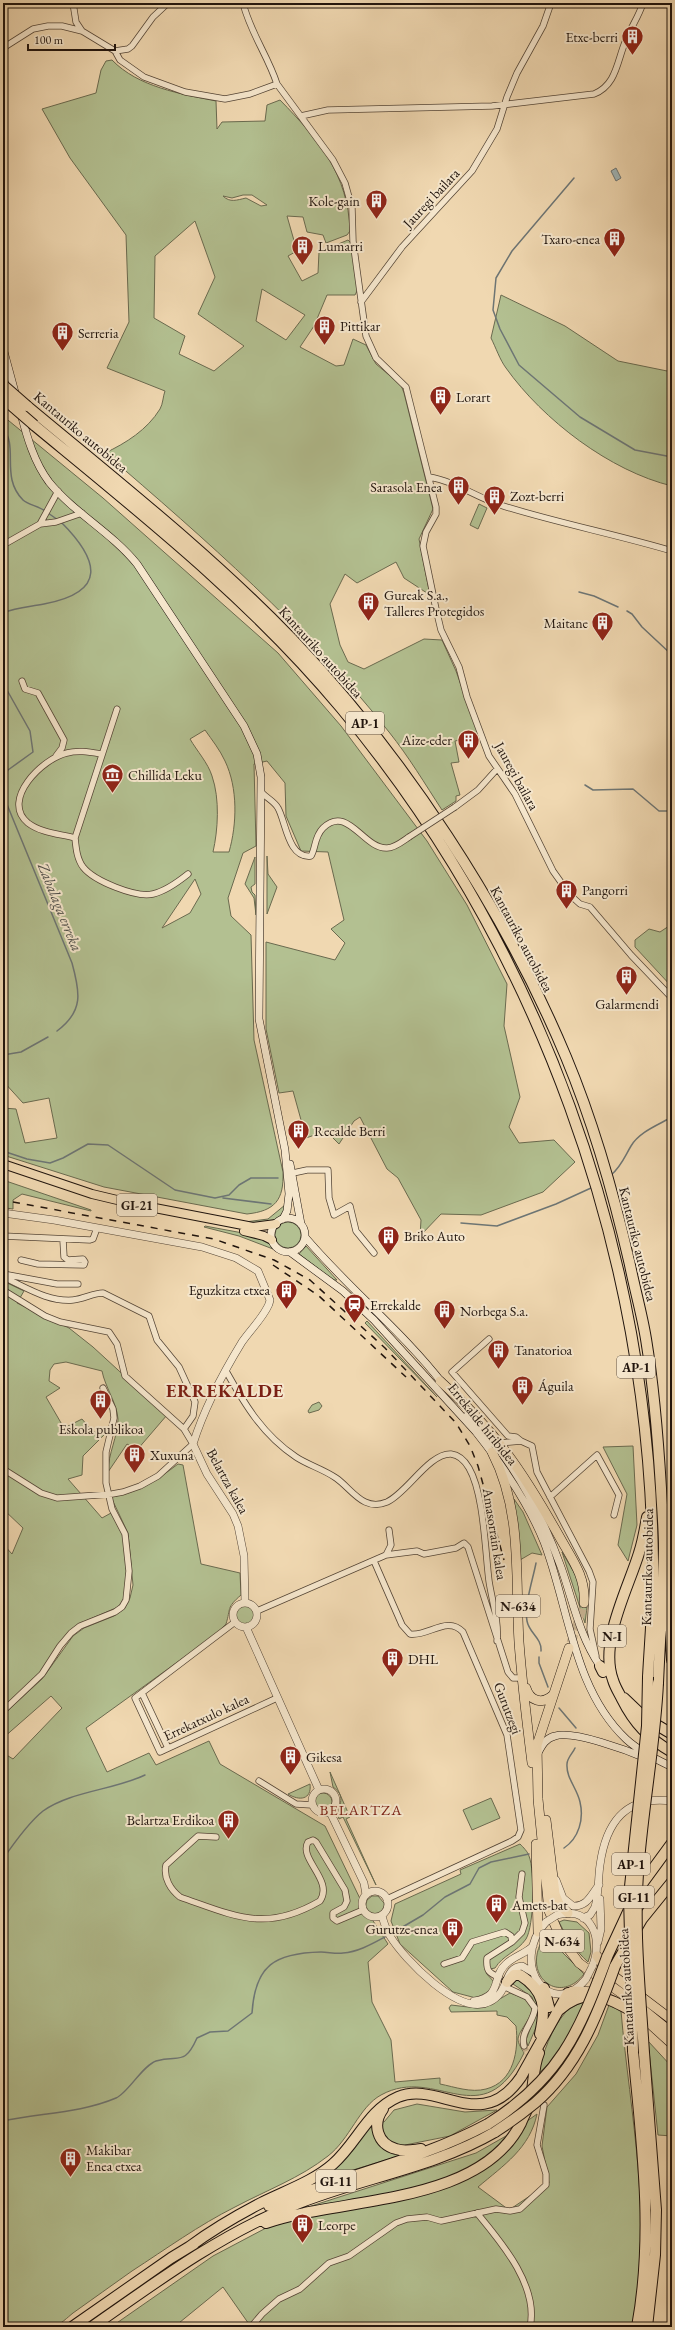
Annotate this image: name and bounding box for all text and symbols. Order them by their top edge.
building icon: Etxe-berri [620,24,646,57]
scale bar [28,26,115,52]
place label: Etxe-berri [566,28,619,46]
text: 100 m [34,32,64,48]
street label: Jauregi bailara [398,164,464,232]
building icon: Kole-gain [363,188,389,221]
place label: Kole-gain [309,192,361,210]
building icon: Txaro-enea [602,226,628,259]
place label: Txaro-enea [541,230,600,248]
building icon: Lumarri [289,233,315,266]
place label: Lumarri [318,237,363,255]
building icon: Pittikar [311,313,337,346]
place label: Pittikar [340,317,381,335]
building icon: Serreria [49,320,75,353]
place label: Serreria [78,324,119,342]
building icon: Lorart [428,384,454,417]
street label: Kantauriko autobidea [30,387,132,477]
place label: Lorart [456,388,491,406]
building icon: Sarasola Enea [445,474,471,507]
place label: Sarasola Enea [370,478,442,496]
building icon: Zozt-berri [481,483,507,516]
place label: Zozt-berri [510,487,565,505]
place label: Gureak S.a., Talleres Protegidos [384,586,485,620]
building icon: Gureak S.a., Talleres Protegidos [355,590,381,623]
street label: Kantauriko autobidea [275,602,367,702]
building icon: Maitane [590,610,616,643]
place label: Maitane [544,614,589,632]
road number: AP-1 [346,712,384,734]
building icon: Aize-eder [455,727,481,760]
place label: Aize-eder [401,731,452,749]
street label: Jauregi bailara [490,738,543,814]
museum icon: Chillida Leku [99,762,125,795]
place label: Chillida Leku [128,766,202,784]
water label: Zabalaga erreka [34,859,87,954]
building icon: Pangorri [554,877,580,910]
place label: Pangorri [582,881,628,899]
street label: Kantauriko autobidea [487,883,558,995]
building icon: Galarmendi [614,963,640,996]
place label: Galarmendi [595,995,659,1013]
building icon: Recalde Berri [286,1118,312,1151]
place label: Recalde Berri [314,1122,386,1140]
street label: Kantauriko autobidea [615,1185,661,1303]
road number: GI-21 [117,1194,157,1216]
building icon: Briko Auto [376,1223,402,1256]
place label: Briko Auto [404,1227,465,1245]
building icon: Eguzkitza etxea [273,1277,299,1310]
place label: Eguzkitza etxea [189,1281,270,1299]
station icon: Errekalde [342,1292,368,1325]
place label: Errekalde [370,1296,421,1314]
building icon: Norbega S.a. [432,1298,458,1331]
place label: Norbega S.a. [460,1302,528,1320]
building icon: Tanatorioa [486,1337,512,1370]
place label: Tanatorioa [514,1341,573,1359]
road number: AP-1 [617,1356,655,1378]
building icon: Águila [510,1373,536,1406]
place label: Águila [537,1377,574,1395]
district label: ERREKALDE [166,1379,284,1402]
street label: Errekalde hiribidea [444,1379,522,1469]
building icon: Eskola publikoa [88,1388,114,1421]
place label: Eskola publikoa [59,1420,144,1438]
building icon: Xuxuna [122,1442,148,1475]
street label: Belartza kalea [203,1445,254,1517]
place label: Xuxuna [149,1446,194,1464]
street label: Amasorrain kalea [479,1486,511,1582]
street label: Kantauriko autobidea [637,1508,657,1626]
road number: N-634 [496,1595,540,1617]
road number: N-I [598,1625,626,1647]
building icon: DHL [380,1646,406,1679]
place label: DHL [408,1650,439,1668]
street label: Gurutzegi [490,1679,526,1737]
street label: Errekatxulo kalea [160,1689,252,1745]
building icon: Gikesa [277,1744,303,1777]
place label: Gikesa [306,1748,342,1766]
district label: BELARTZA [319,1800,403,1819]
building icon: Belartza Erdikoa [216,1807,242,1840]
place label: Belartza Erdikoa [127,1811,214,1829]
road number: AP-1 [612,1853,650,1875]
road number: GI-11 [614,1886,654,1908]
building icon: Amets-bat [483,1892,509,1925]
place label: Amets-bat [511,1896,568,1914]
building icon: Gurutze-enea [440,1916,466,1949]
place label: Gurutze-enea [365,1920,438,1938]
street label: Kantauriko autobidea [614,1928,638,2046]
road number: N-634 [540,1930,584,1952]
place label: Makibar Enea etxea [86,2141,142,2175]
building icon: Makibar Enea etxea [57,2145,83,2178]
road number: GI-11 [316,2170,356,2192]
building icon: Leorpe [290,2212,316,2245]
place label: Leorpe [318,2216,356,2234]

